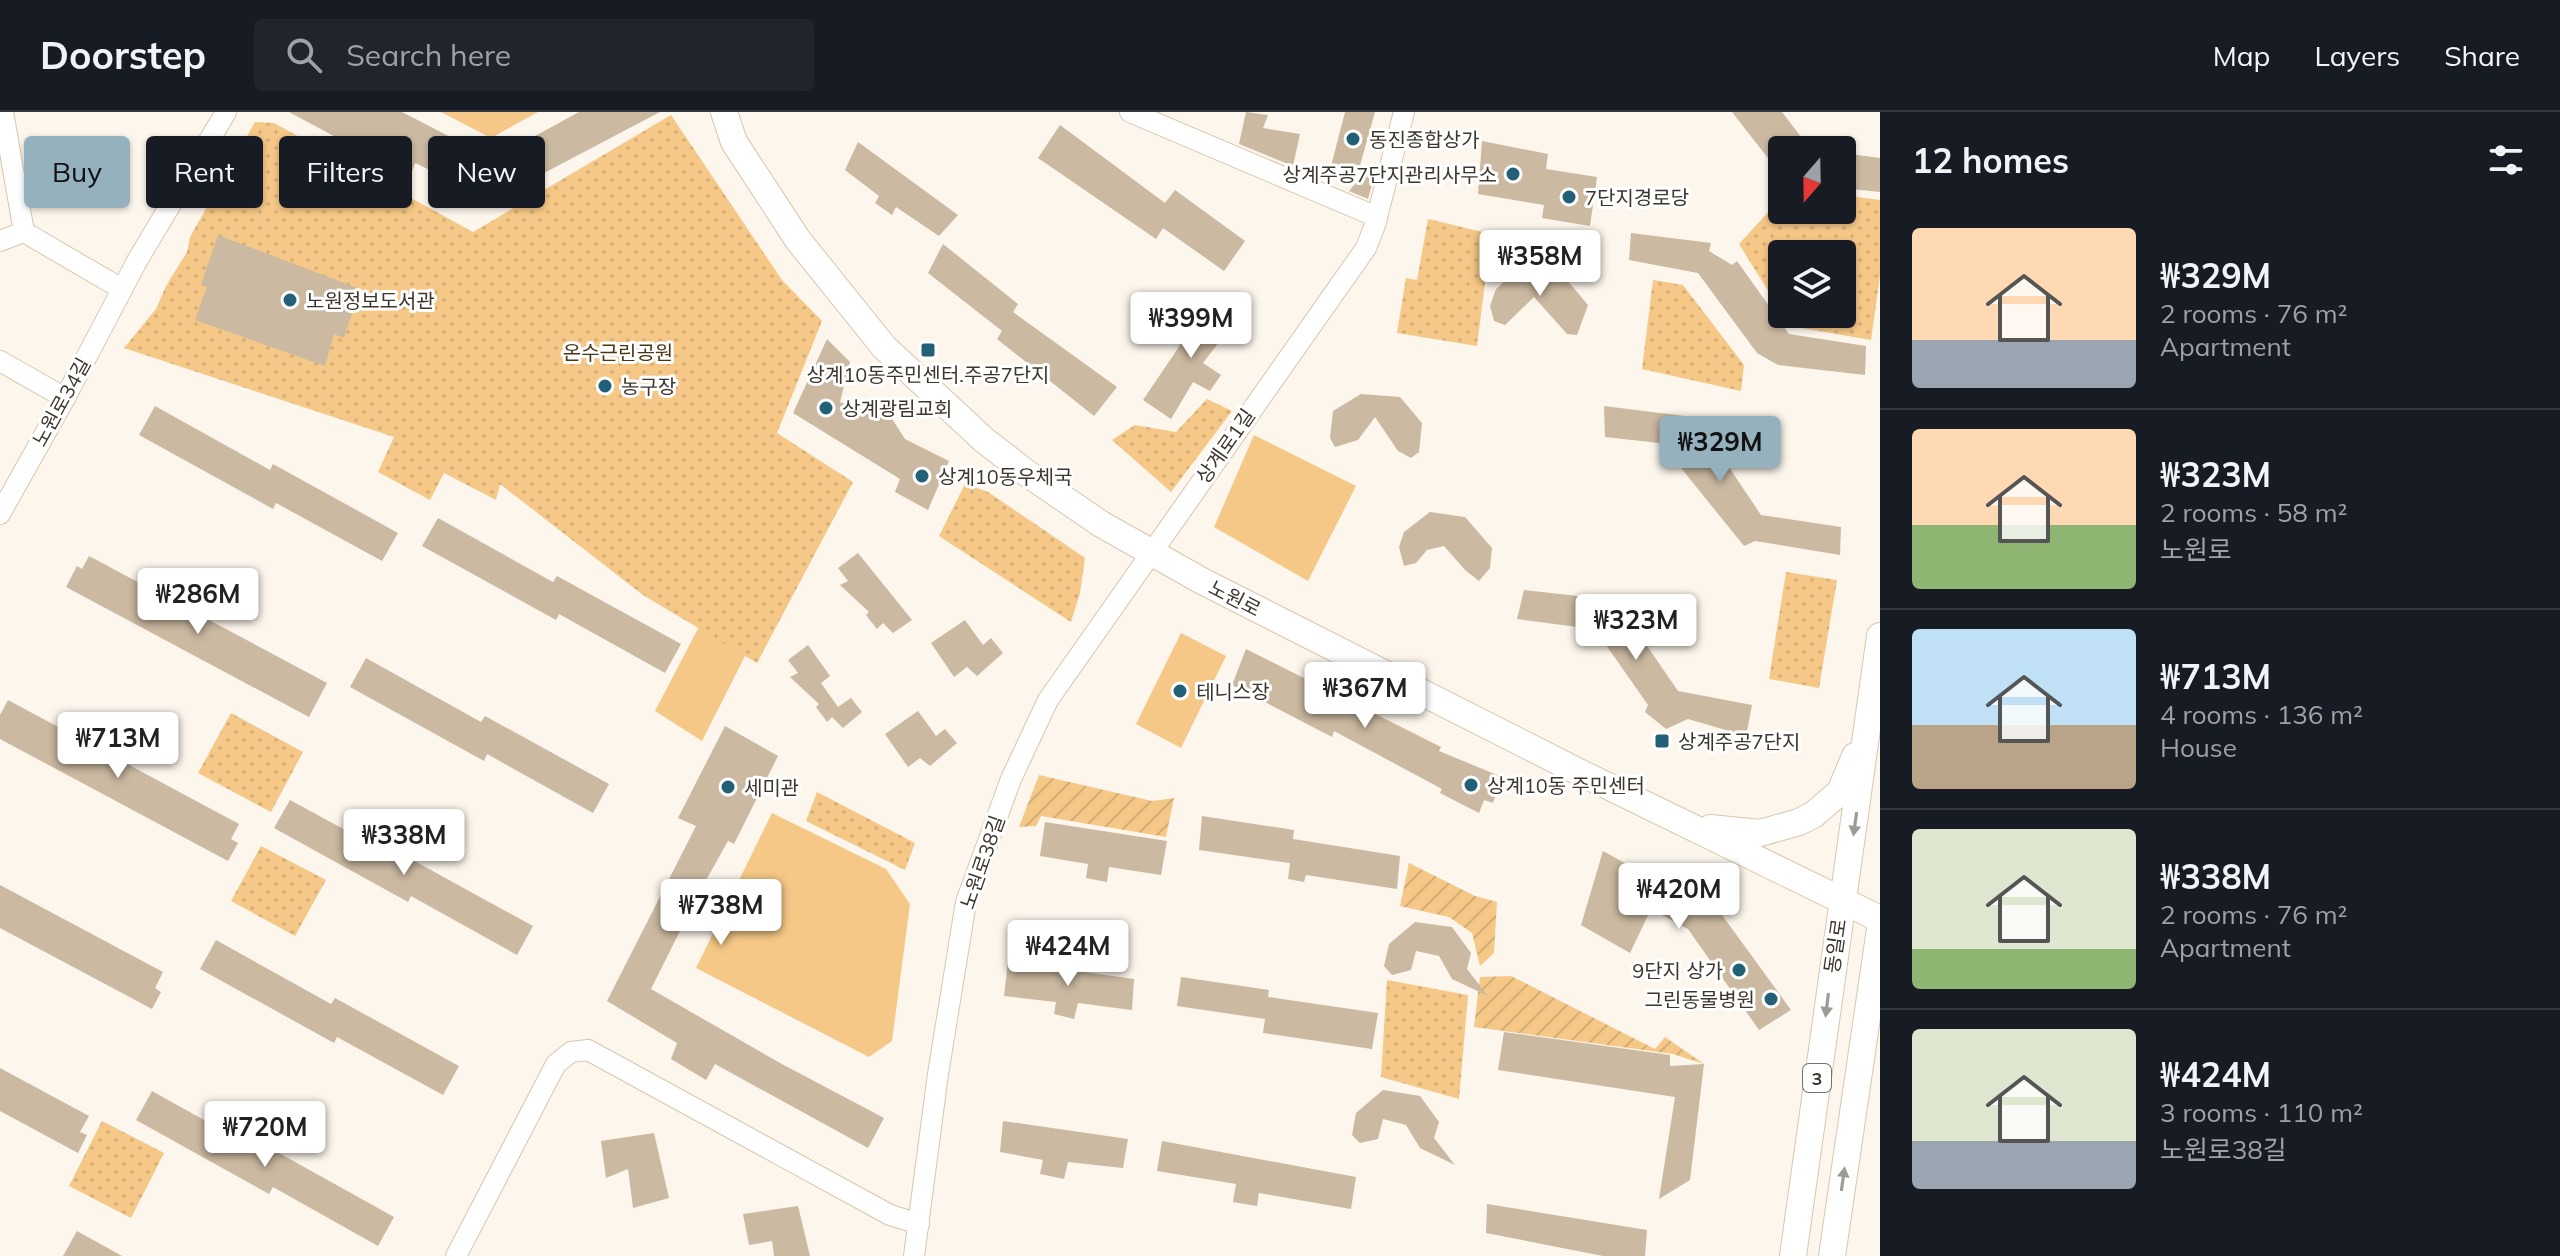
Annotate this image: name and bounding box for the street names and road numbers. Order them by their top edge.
street label: 노원로34길 [26,353,96,451]
street label: 상계로1길 [1190,404,1260,488]
street label: 노원로 [1205,574,1265,622]
street label: 노원로38길 [954,812,1010,912]
street label: 동일로 [1819,917,1851,975]
road number: 3 [1803,1064,1831,1092]

